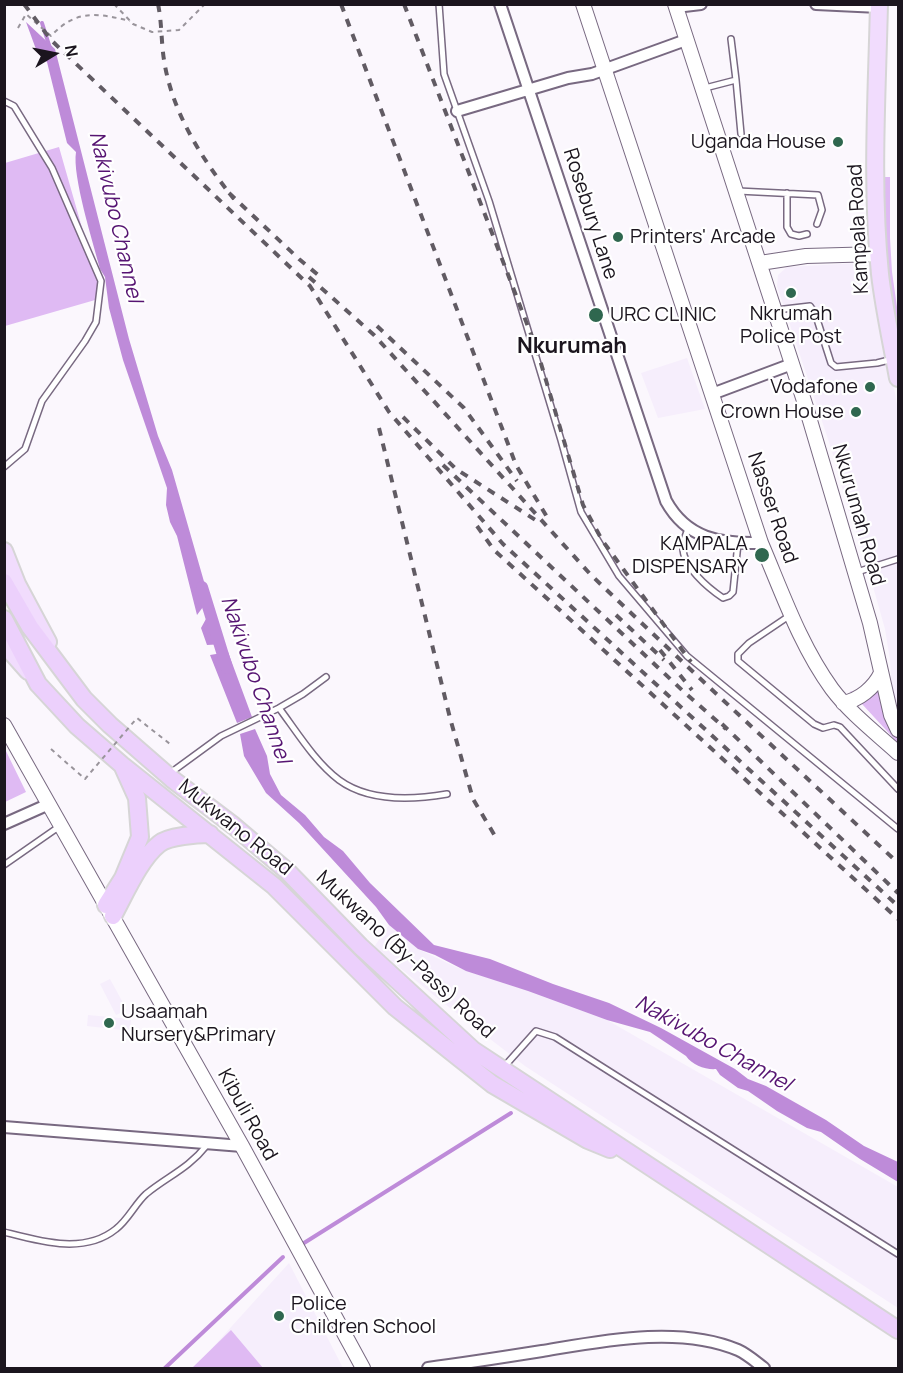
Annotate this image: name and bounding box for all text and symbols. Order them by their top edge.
north arrow [24,24,84,84]
text: N [60,43,84,58]
water label: Nakivubo Channel [83,129,147,305]
place label: Uganda House [691,130,826,154]
marker: Uganda House [831,135,845,149]
street label: Rosebury Lane [557,145,623,283]
street label: Kampala Road [844,163,874,295]
place label: Printers' Arcade [630,225,776,249]
marker: Printers' Arcade [611,230,625,244]
marker: Nkrumah Police Post [784,286,798,300]
place label: Nkrumah Police Post [740,302,842,349]
place label: URC CLINIC [610,303,717,327]
marker: URC CLINIC [587,306,605,324]
district label: Nkurumah [517,334,627,360]
place label: Vodafone [770,375,858,399]
marker: Vodafone [863,380,877,394]
place label: Crown House [720,400,844,424]
marker: Crown House [849,405,863,419]
street label: Nkurumah Road [826,442,890,588]
street label: Nasser Road [742,449,802,567]
place label: KAMPALA DISPENSARY [632,532,748,579]
marker: KAMPALA DISPENSARY [753,546,771,564]
water label: Nakivubo Channel [215,593,295,767]
street label: Mukwano Road [173,775,297,881]
street label: Mukwano (By-Pass) Road [311,866,499,1044]
water label: Nakivubo Channel [630,991,796,1097]
place label: Usaamah Nursery&Primary [121,1000,276,1047]
marker: Usaamah Nursery&Primary [102,1016,116,1030]
street label: Kibuli Road [212,1065,282,1165]
place label: Police Children School [291,1292,436,1339]
marker: Police Children School [272,1309,286,1323]

